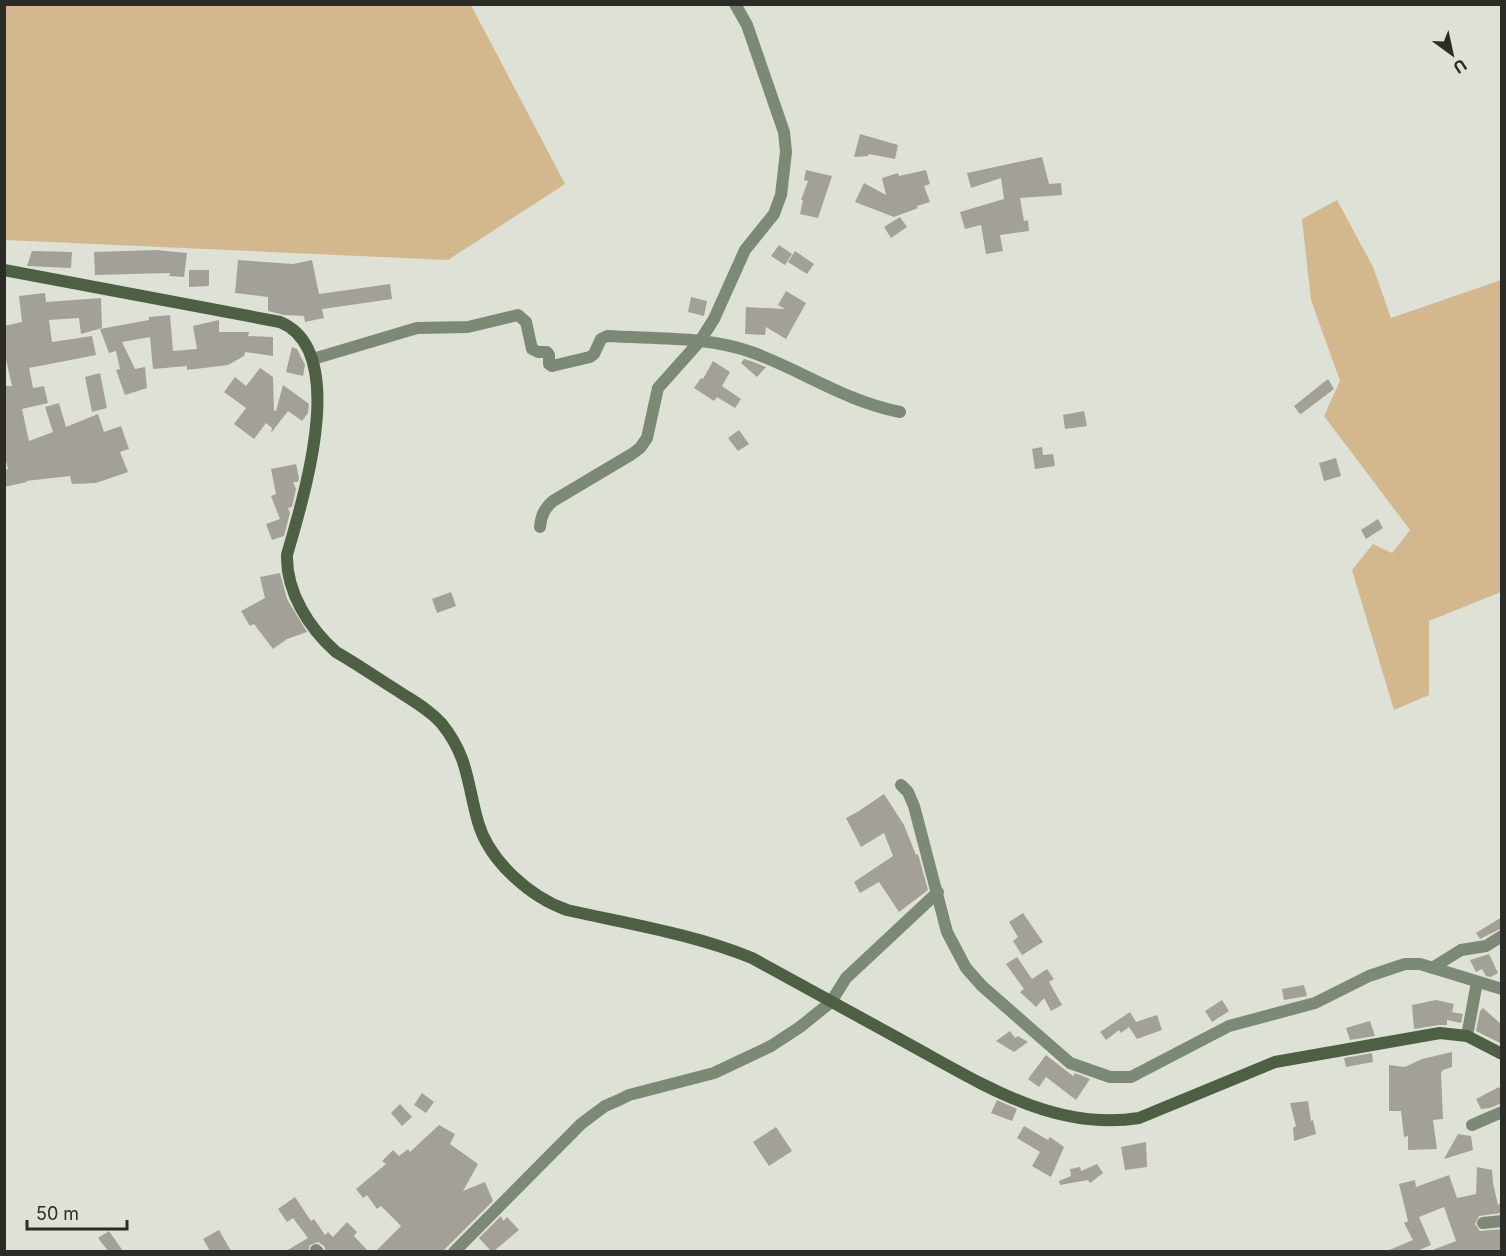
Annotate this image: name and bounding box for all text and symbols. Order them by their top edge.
north arrow [1422,24,1482,84]
text: U [1450,55,1471,78]
scale bar [27,1193,128,1231]
text: 50 m [36,1203,79,1224]

